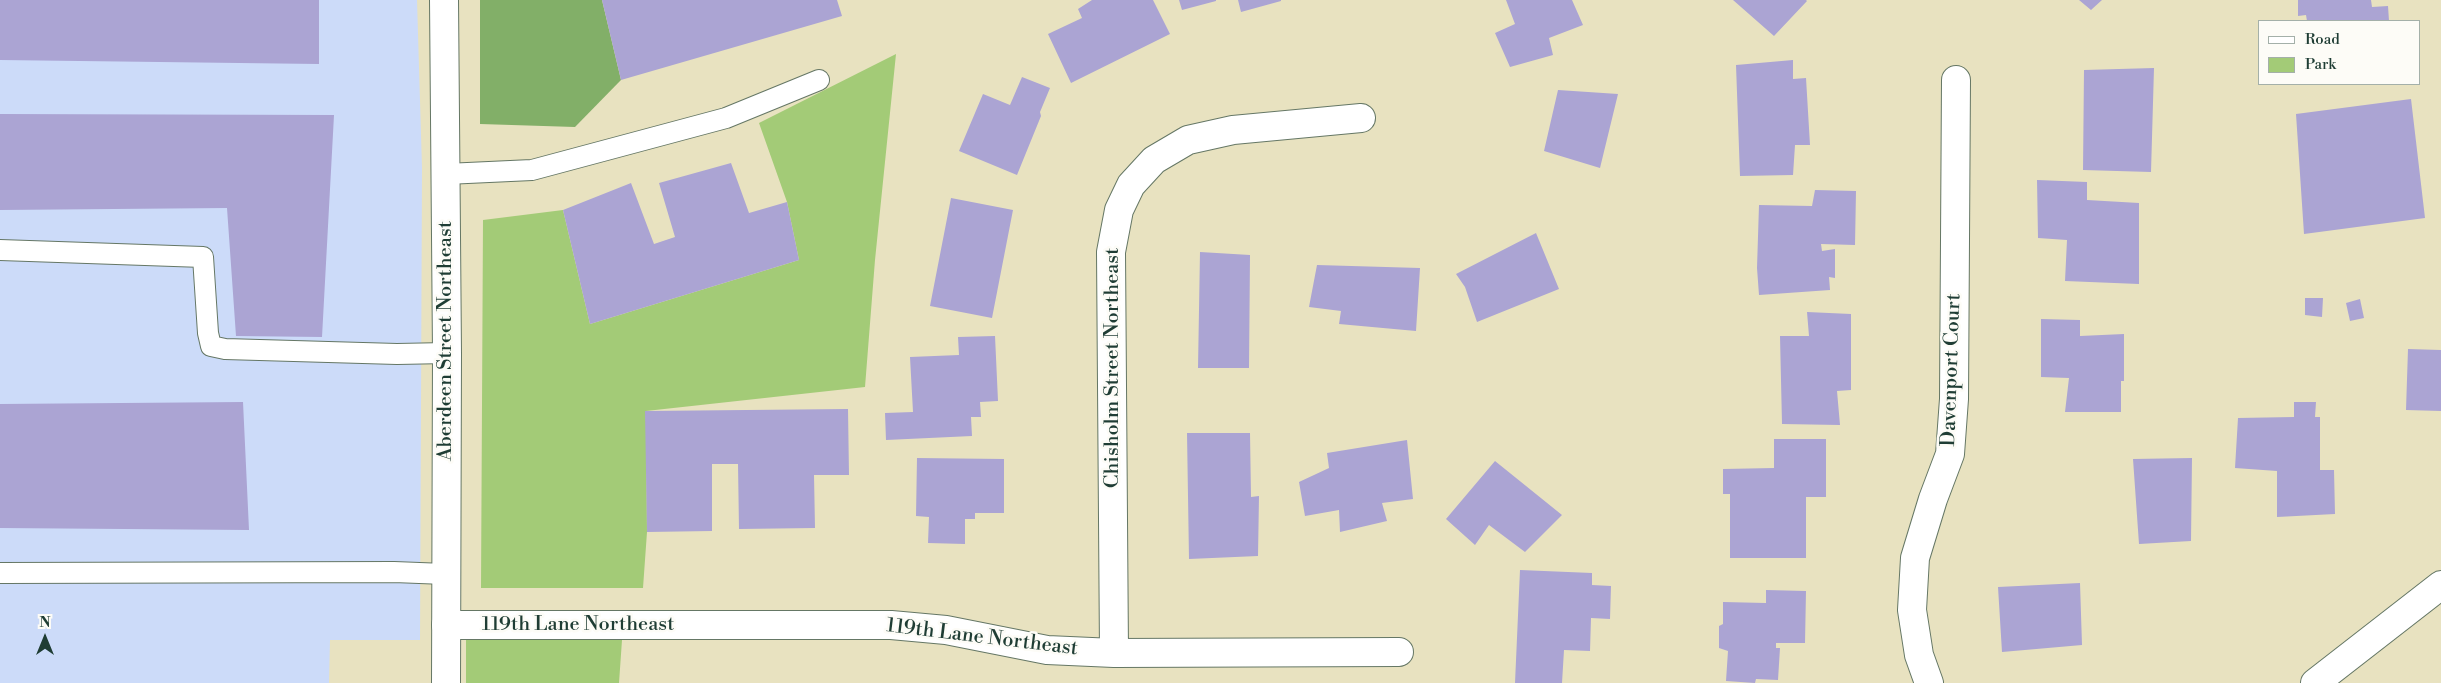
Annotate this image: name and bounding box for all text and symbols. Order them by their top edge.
legend [2258,20,2421,85]
text: Road [2305,30,2340,49]
text: Park [2305,55,2336,74]
street label: Aberdeen Street Northeast [434,221,458,461]
street label: Chisholm Street Northeast [1101,248,1125,488]
street label: Davenport Court [1937,293,1967,447]
north arrow [20,613,70,663]
street label: 119th Lane Northeast [482,613,674,637]
text: N [39,614,51,632]
street label: 119th Lane Northeast [885,614,1079,662]

